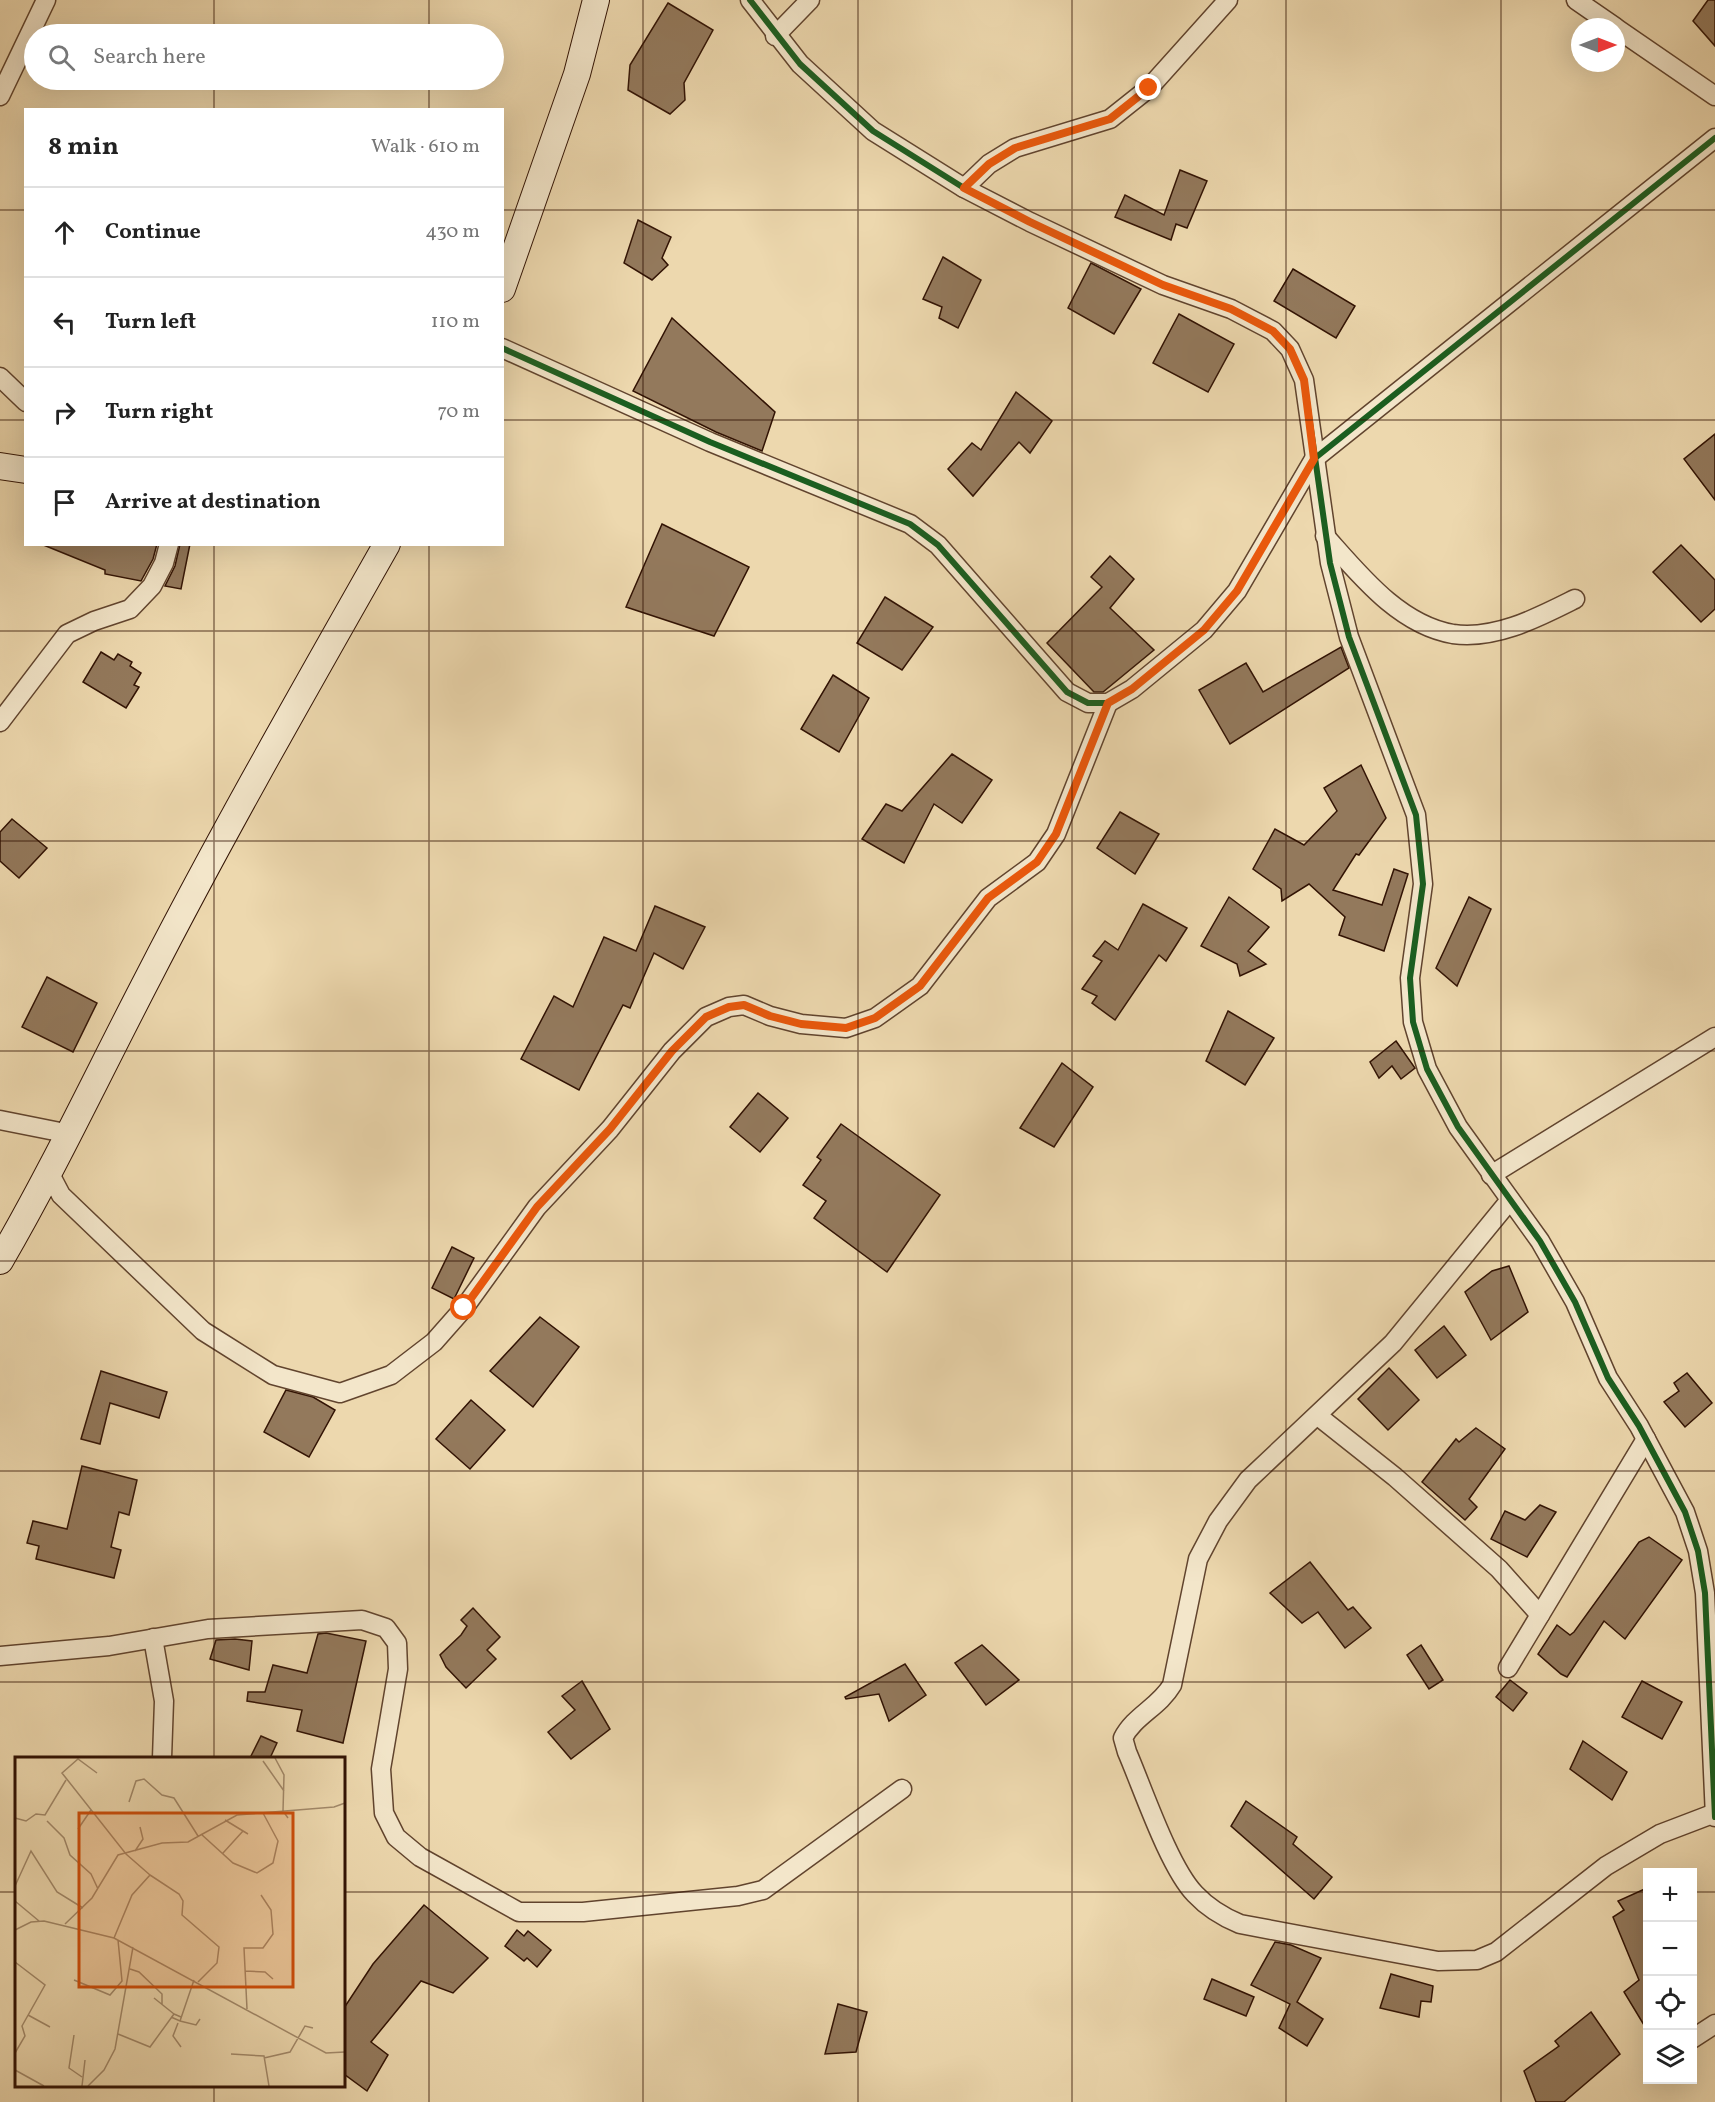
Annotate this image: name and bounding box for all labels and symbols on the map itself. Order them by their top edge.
north arrow [1571,18,1625,72]
route end [1135,74,1161,100]
route start [450,1294,476,1320]
inset map [15,1757,345,2087]

